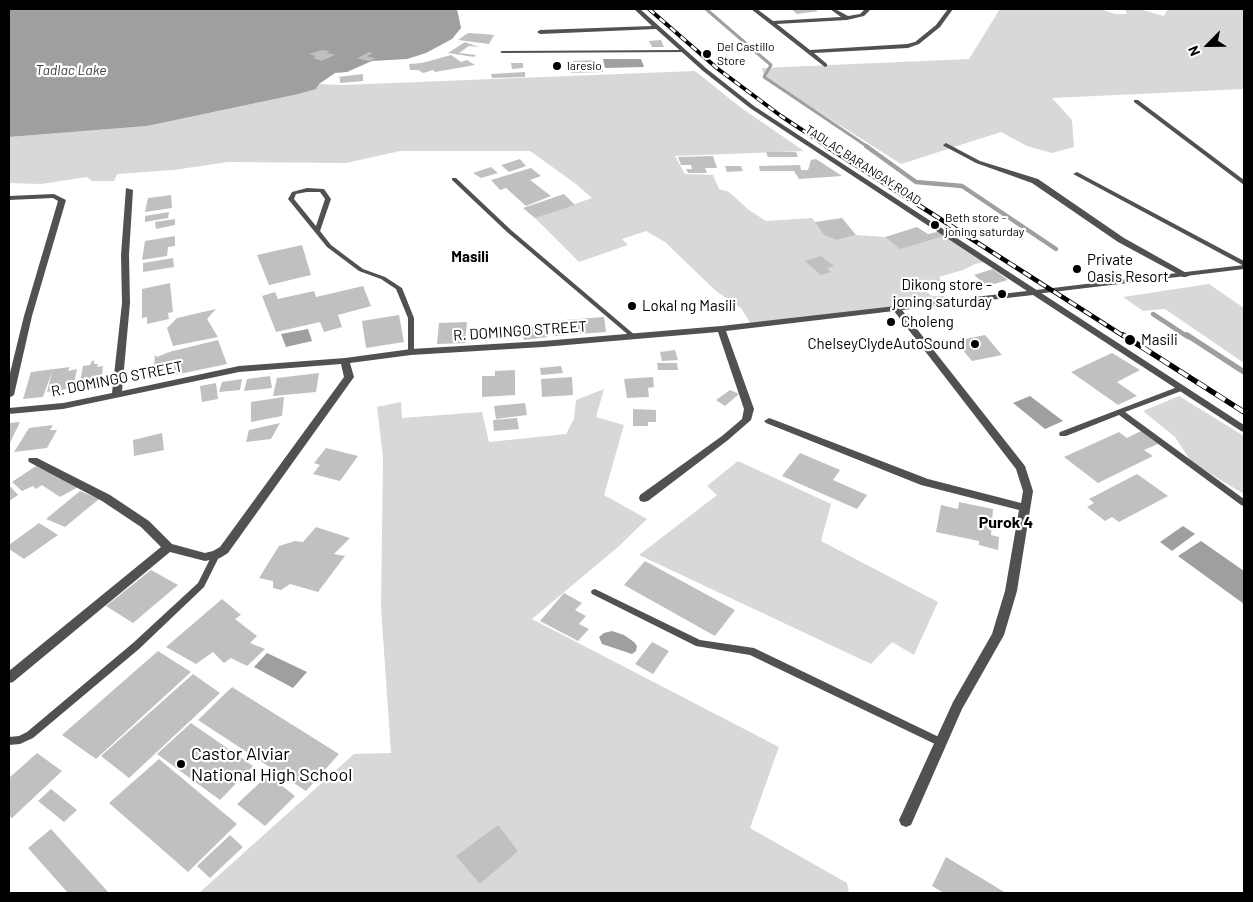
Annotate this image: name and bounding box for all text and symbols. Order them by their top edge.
north arrow [1183,20,1233,70]
place label: Del Castillo Store [717,40,775,68]
text: N [1184,43,1203,59]
marker: Del Castillo Store [701,48,713,60]
place label: laresio [567,59,602,73]
marker: laresio [551,60,563,72]
water label: Tadlac Lake [36,62,106,78]
street label: TADLAC BARANGAY ROAD [802,122,924,208]
place label: Beth store - joning saturday [945,211,1024,239]
marker: Beth store - joning saturday [929,219,941,231]
district label: Masili [451,248,489,266]
place label: Private Oasis Resort [1087,251,1169,286]
marker: Private Oasis Resort [1071,263,1083,275]
place label: Dikong store - joning saturday [893,276,992,311]
marker: Dikong store - joning saturday [996,288,1008,300]
place label: Lokal ng Masili [642,297,736,315]
marker: Lokal ng Masili [626,300,638,312]
place label: Choleng [901,313,954,331]
marker: Choleng [885,316,897,328]
street label: R. DOMINGO STREET [453,317,587,345]
place label: Masili [1141,331,1178,349]
marker: Masili [1123,333,1137,347]
place label: ChelseyClydeAutoSound [807,335,965,353]
marker: ChelseyClydeAutoSound [969,338,981,350]
street label: R. DOMINGO STREET [49,357,185,401]
district label: Purok 4 [979,513,1033,533]
place label: Castor Alviar National High School [191,743,352,786]
marker: Castor Alviar National High School [175,758,187,770]

